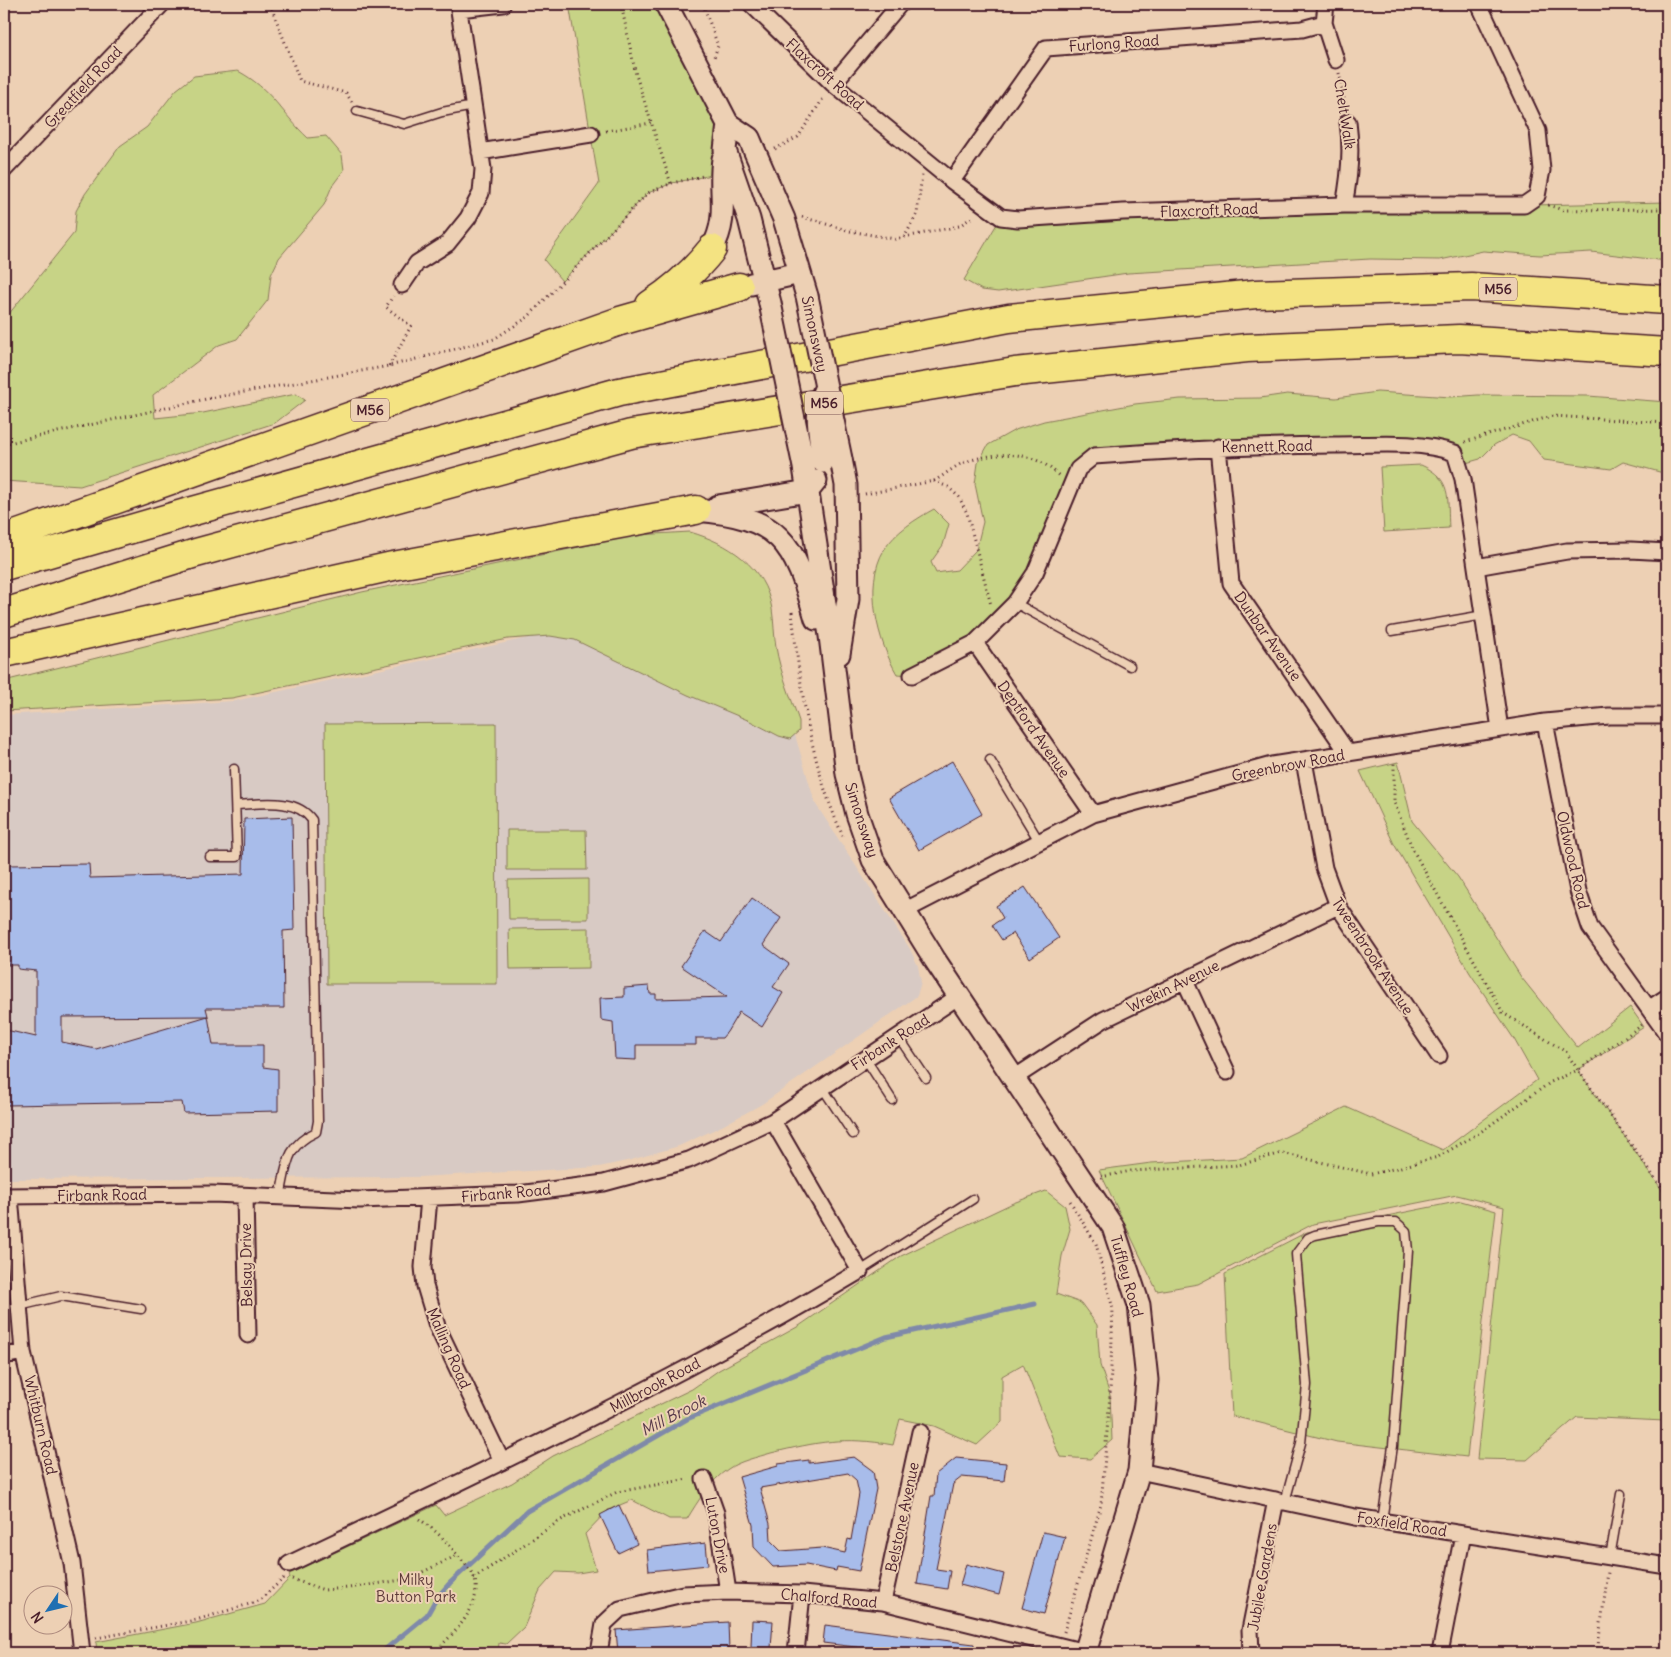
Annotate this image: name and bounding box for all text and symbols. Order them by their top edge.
street label: Furlong Road [1068,30,1160,56]
street label: Flaxcroft Road [782,34,868,114]
street label: Greatfield Road [40,42,126,132]
street label: Chelt Walk [1330,77,1360,151]
street label: Flaxcroft Road [1160,199,1259,221]
road number: M56 [1479,278,1517,300]
street label: Simonsway [798,294,832,374]
road number: M56 [805,392,843,414]
road number: M56 [351,398,389,422]
street label: Kennett Road [1221,436,1313,456]
street label: Dunbar Avenue [1230,588,1306,684]
street label: Deptford Avenue [994,677,1074,781]
street label: Greenbrow Road [1230,745,1346,785]
street label: Simonsway [841,780,883,860]
street label: Oldwood Road [1552,809,1594,911]
street label: Tweenbrook Avenue [1328,894,1418,1018]
street label: Wrekin Avenue [1124,955,1222,1017]
street label: Firbank Road [847,1009,933,1074]
street label: Firbank Road [460,1180,552,1206]
street label: Firbank Road [57,1185,147,1205]
street label: Belsay Drive [236,1223,256,1307]
street label: Tuffley Road [1106,1233,1148,1319]
street label: Malling Road [423,1305,475,1392]
street label: Millbrook Road [607,1353,704,1417]
street label: Whitburn Road [20,1374,62,1477]
water label: Mill Brook [637,1389,711,1440]
street label: Belstone Avenue [881,1460,923,1574]
street label: Luton Drive [701,1495,735,1575]
street label: Foxfield Road [1356,1508,1448,1541]
street label: Jubilee Gardens [1243,1522,1281,1632]
park label: Milky Button Park [376,1570,457,1606]
north arrow [22,1584,72,1634]
street label: Chalford Road [780,1584,878,1612]
text: N [27,1608,48,1627]

